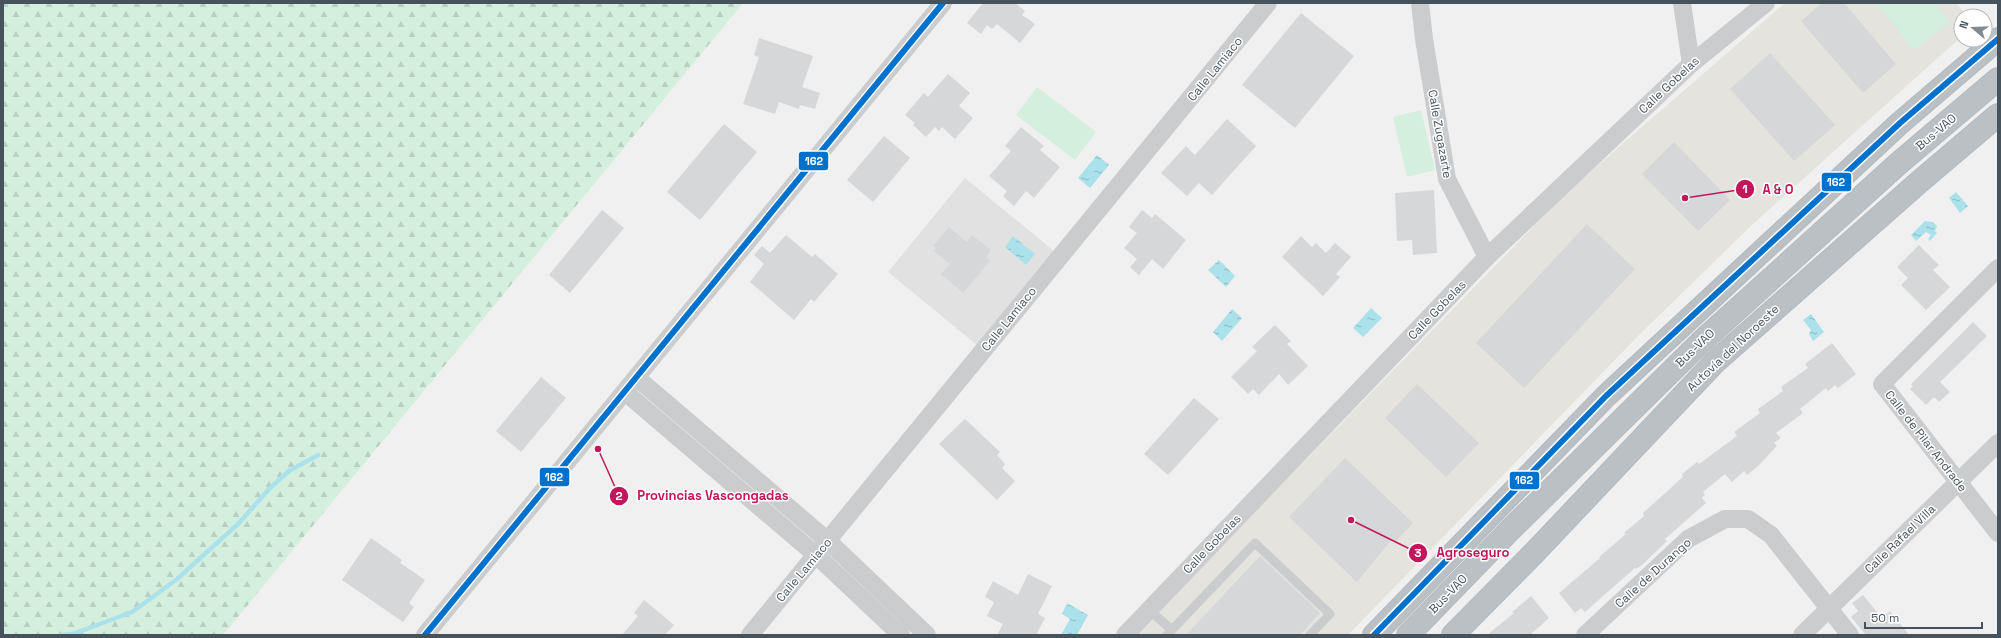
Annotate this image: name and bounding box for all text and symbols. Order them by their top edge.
north arrow [1953,8,1993,48]
text: N [1956,19,1971,31]
street label: Calle Lamiaco [1184,33,1246,105]
street label: Calle Gobelas [1635,53,1703,117]
street label: Calle Zugazarte [1424,89,1456,179]
street label: Bus-VAO [1912,110,1960,154]
line badge: 162 [798,151,829,171]
text: 162 [805,154,824,168]
line badge: 162 [1821,172,1852,192]
text: 162 [1827,175,1846,189]
callout: A & O [1735,177,1802,202]
text: 1 [1742,181,1748,197]
text: A & O [1762,181,1794,198]
street label: Calle Gobelas [1405,277,1469,343]
street label: Calle Lamiaco [978,283,1040,355]
street label: Autovía del Noroeste [1684,301,1782,395]
street label: Bus-VAO [1672,325,1718,371]
street label: Calle de Pilar Andrade [1881,387,1971,495]
line badge: 162 [539,467,570,487]
text: 162 [545,470,564,484]
line badge: 162 [1509,471,1540,490]
text: 162 [1515,473,1534,487]
callout: Provincias Vascongadas [609,483,797,508]
text: Provincias Vascongadas [637,487,789,504]
text: 2 [615,488,623,504]
street label: Calle Rafael Villa [1861,501,1939,577]
street label: Calle Gobelas [1180,511,1244,577]
street label: Calle de Durango [1611,534,1695,612]
street label: Calle Lamiaco [773,535,835,605]
callout: Agroseguro [1408,540,1517,565]
text: Agroseguro [1437,544,1509,561]
text: 3 [1414,545,1422,561]
street label: Bus-VAO [1425,571,1471,617]
scale bar [1865,604,1982,630]
text: 50 m [1871,610,1899,626]

